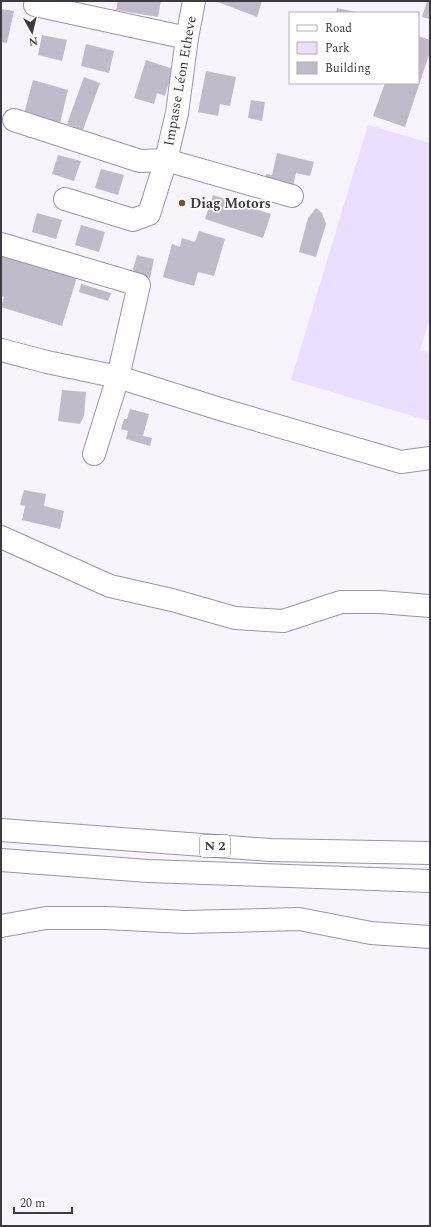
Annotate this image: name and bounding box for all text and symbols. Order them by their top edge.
north arrow [12,12,52,52]
legend [289,12,419,84]
street label: Impasse Léon Etheve [158,14,202,148]
text: Road [325,19,352,38]
text: N [28,32,39,50]
text: Park [325,39,350,58]
text: Building [325,59,371,78]
place label: Diag Motors [190,193,271,214]
marker: Diag Motors [177,198,187,208]
road number: N 2 [200,835,230,857]
scale bar [14,1189,72,1215]
text: 20 m [20,1194,45,1213]

